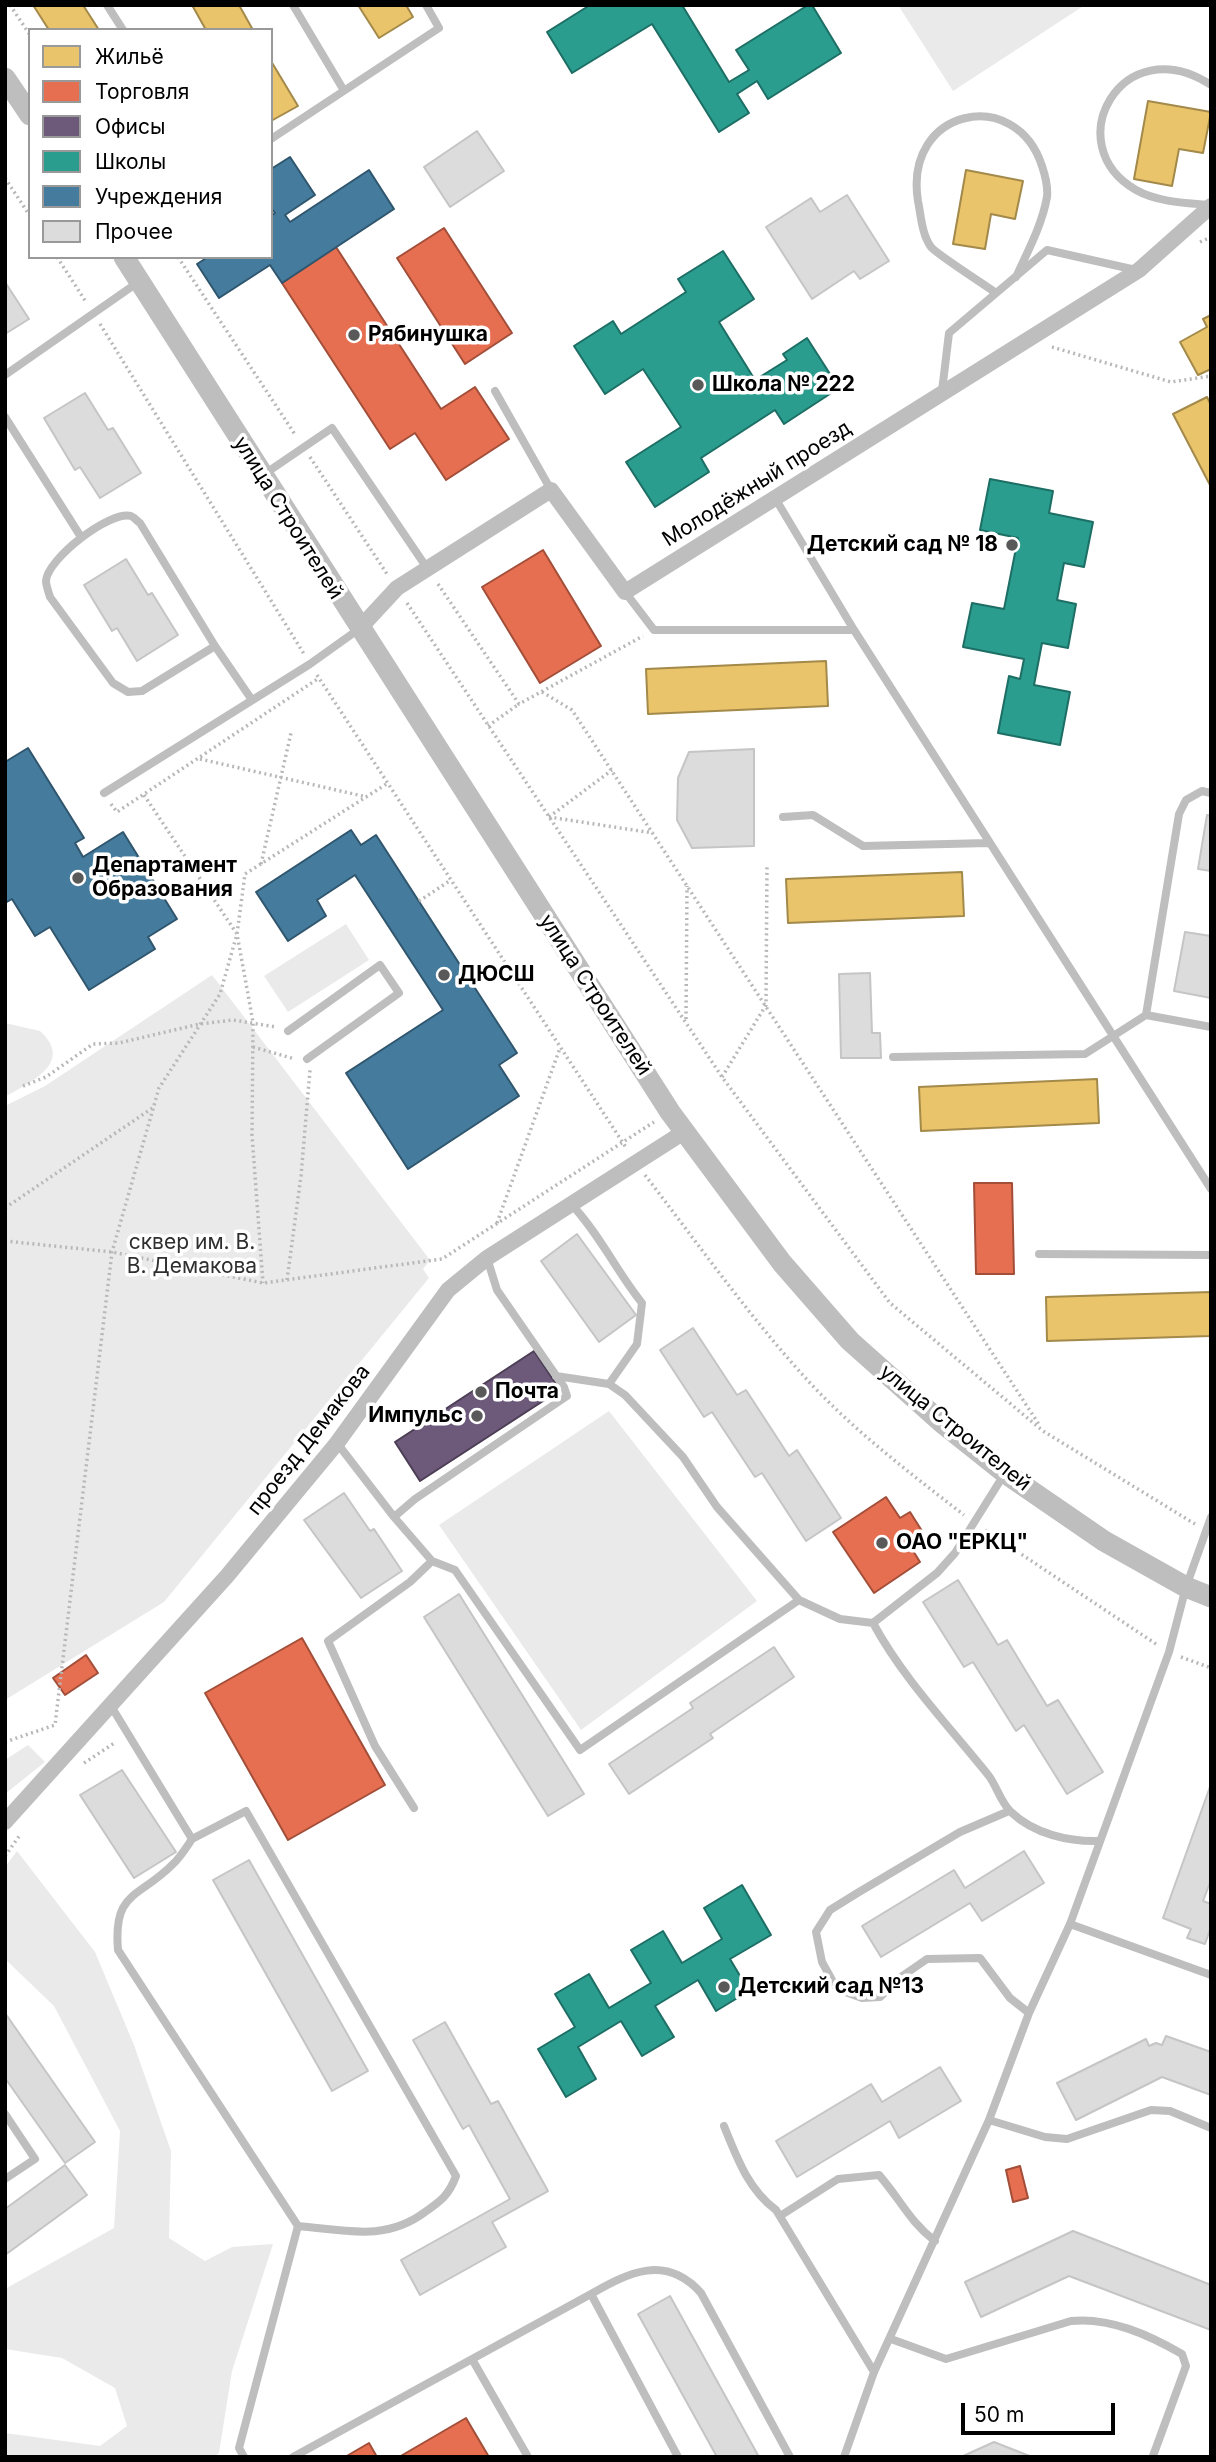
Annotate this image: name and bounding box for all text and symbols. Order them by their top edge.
legend [28,28,273,259]
text: Жильё [95,44,164,69]
text: Торговля [95,79,189,104]
text: Офисы [95,114,165,139]
text: Школы [95,149,166,174]
text: Учреждения [95,184,222,209]
text: Прочее [95,219,173,244]
place label: Рябинушка [368,322,488,348]
marker: Рябинушка [346,327,362,343]
place label: Школа № 222 [712,372,855,398]
marker: Школа № 222 [690,377,706,393]
street label: Молодёжный проезд [658,416,856,552]
street label: улица Строителей [228,432,348,604]
place label: Детский сад № 18 [807,532,998,558]
marker: Детский сад № 18 [1004,537,1020,553]
place label: Департамент Образования [92,853,237,903]
marker: Департамент Образования [70,870,86,886]
street label: улица Строителей [533,910,657,1080]
place label: ДЮСШ [458,962,534,988]
marker: ДЮСШ [436,967,452,983]
park label: сквер им. В. В. Демакова [127,1230,257,1280]
street label: улица Строителей [874,1359,1036,1497]
street label: проезд Демакова [242,1360,376,1520]
place label: Почта [495,1379,559,1405]
marker: Почта [473,1384,489,1400]
place label: Импульс [368,1403,463,1429]
marker: Импульс [469,1408,485,1424]
place label: ОАО "ЕРКЦ" [896,1530,1028,1556]
marker: ОАО "ЕРКЦ" [874,1535,890,1551]
place label: Детский сад №13 [738,1974,924,2000]
marker: Детский сад №13 [716,1979,732,1995]
scale bar [964,2388,1118,2432]
text: 50 m [974,2402,1024,2427]

